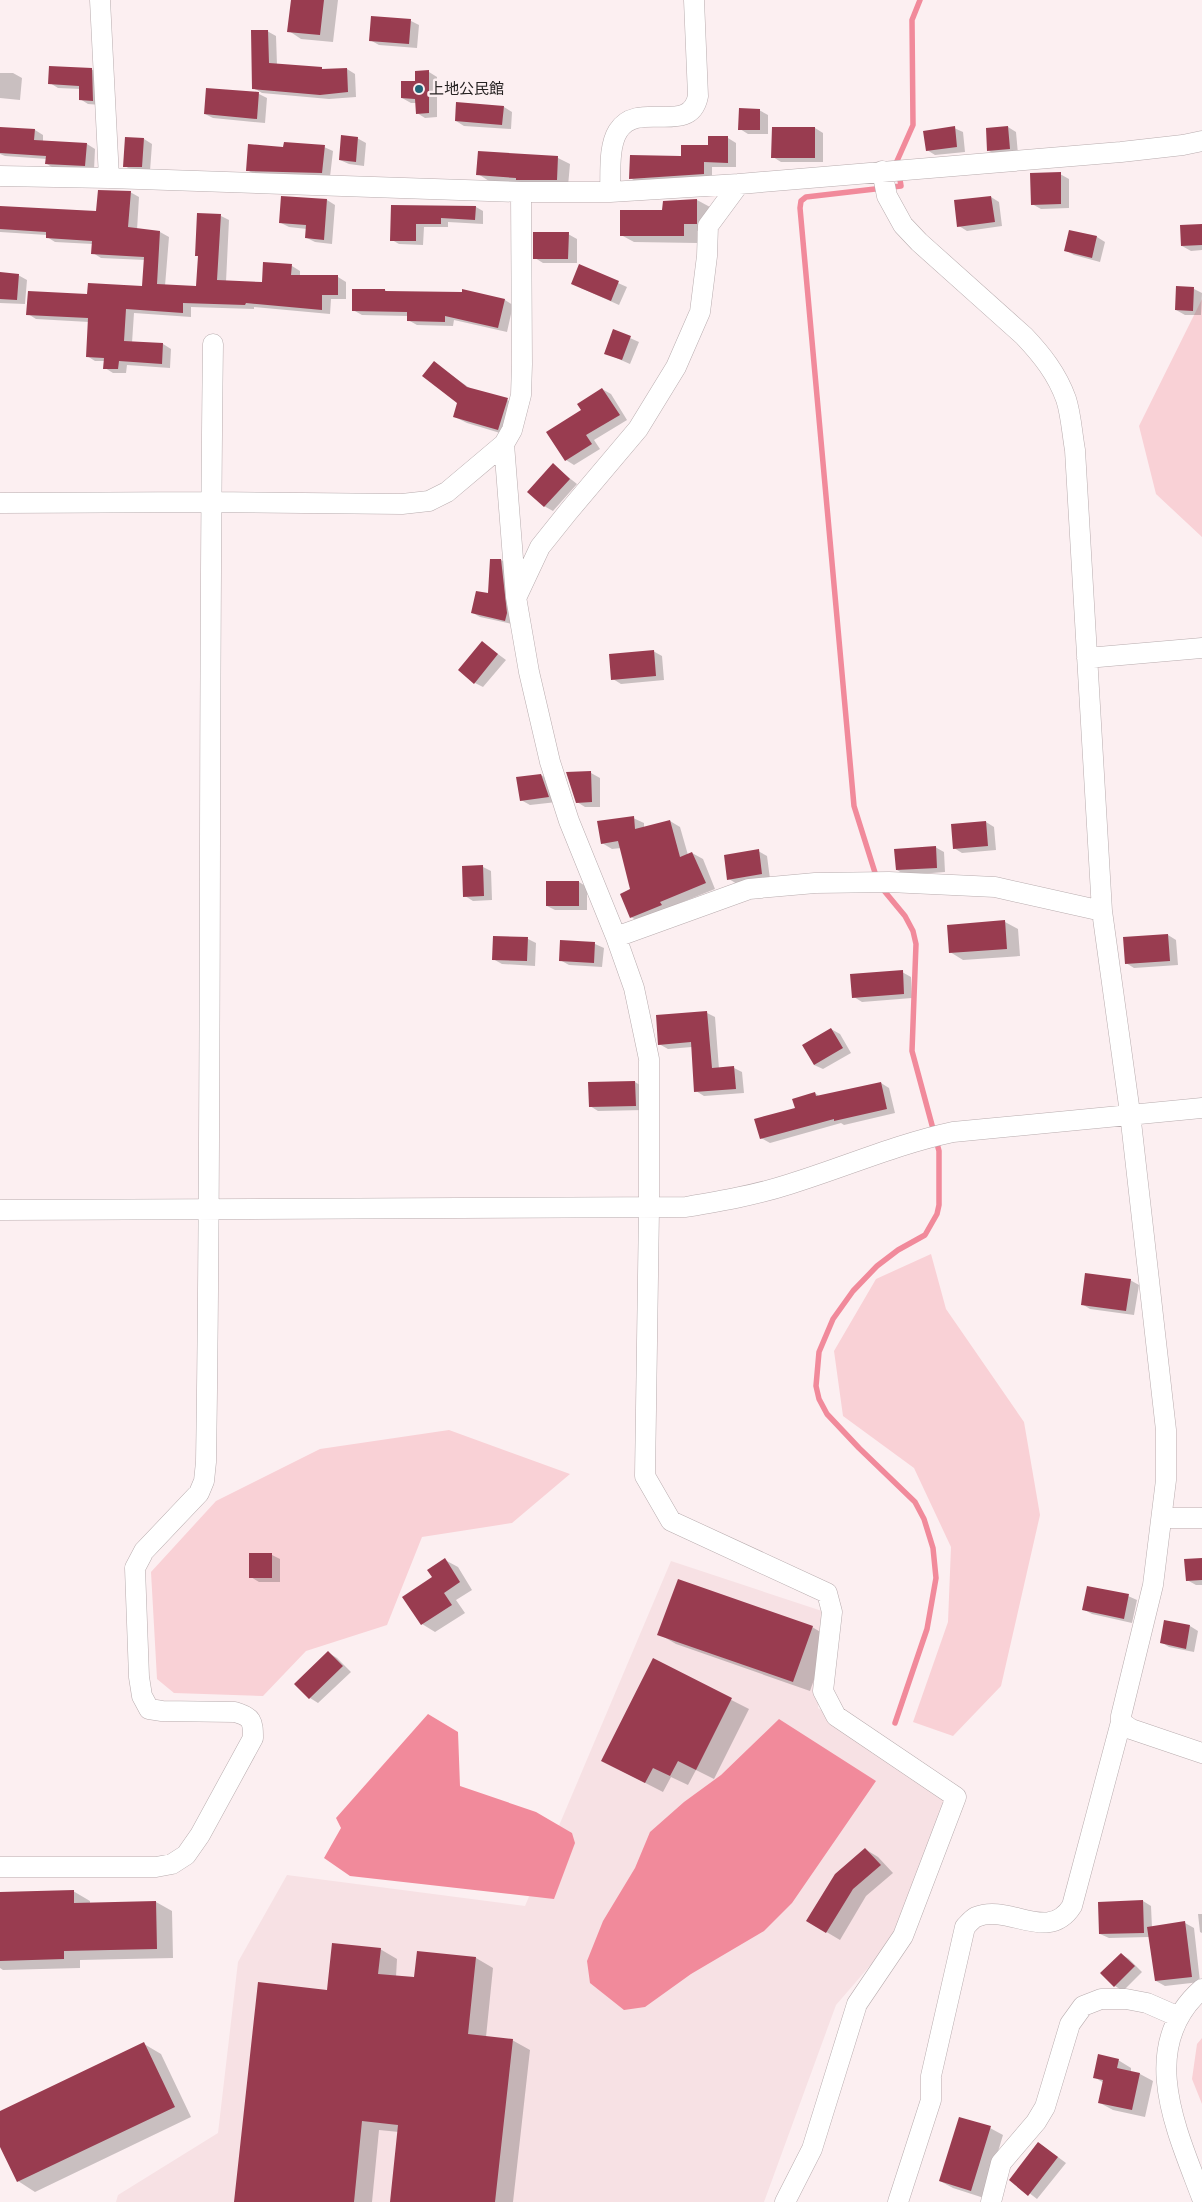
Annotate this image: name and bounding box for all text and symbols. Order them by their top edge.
place label: 上地公民館 [429,80,504,98]
marker: 上地公民館 [413,83,425,95]

